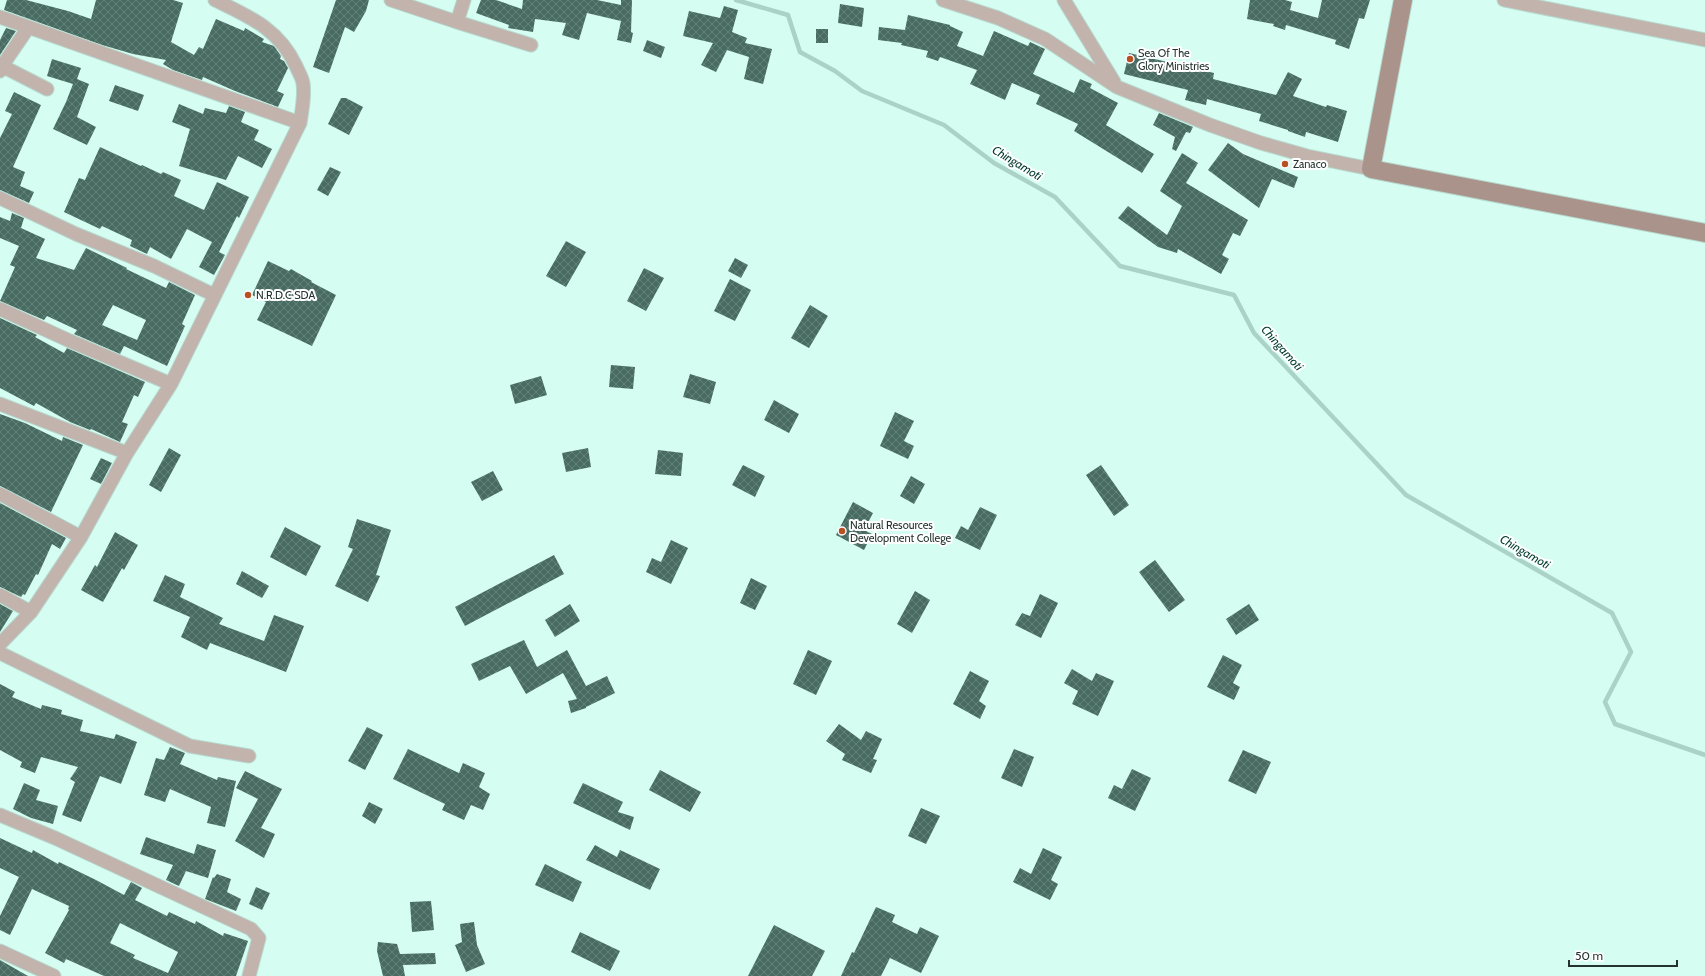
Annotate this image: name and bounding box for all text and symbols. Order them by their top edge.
place label: Sea Of The Glory Ministries [1138,46,1210,73]
marker: Sea Of The Glory Ministries [1125,54,1135,64]
water label: Chingamoti [990,142,1045,184]
place label: Zanaco [1293,157,1327,171]
marker: Zanaco [1280,159,1290,169]
place label: N.R.D.C SDA [256,288,315,302]
marker: N.R.D.C SDA [243,290,253,300]
water label: Chingamoti [1258,322,1307,374]
place label: Natural Resources Development College [850,518,952,545]
marker: Natural Resources Development College [837,526,847,536]
water label: Chingamoti [1497,531,1553,572]
scale bar [1569,942,1677,968]
text: 50 m [1575,948,1603,963]

